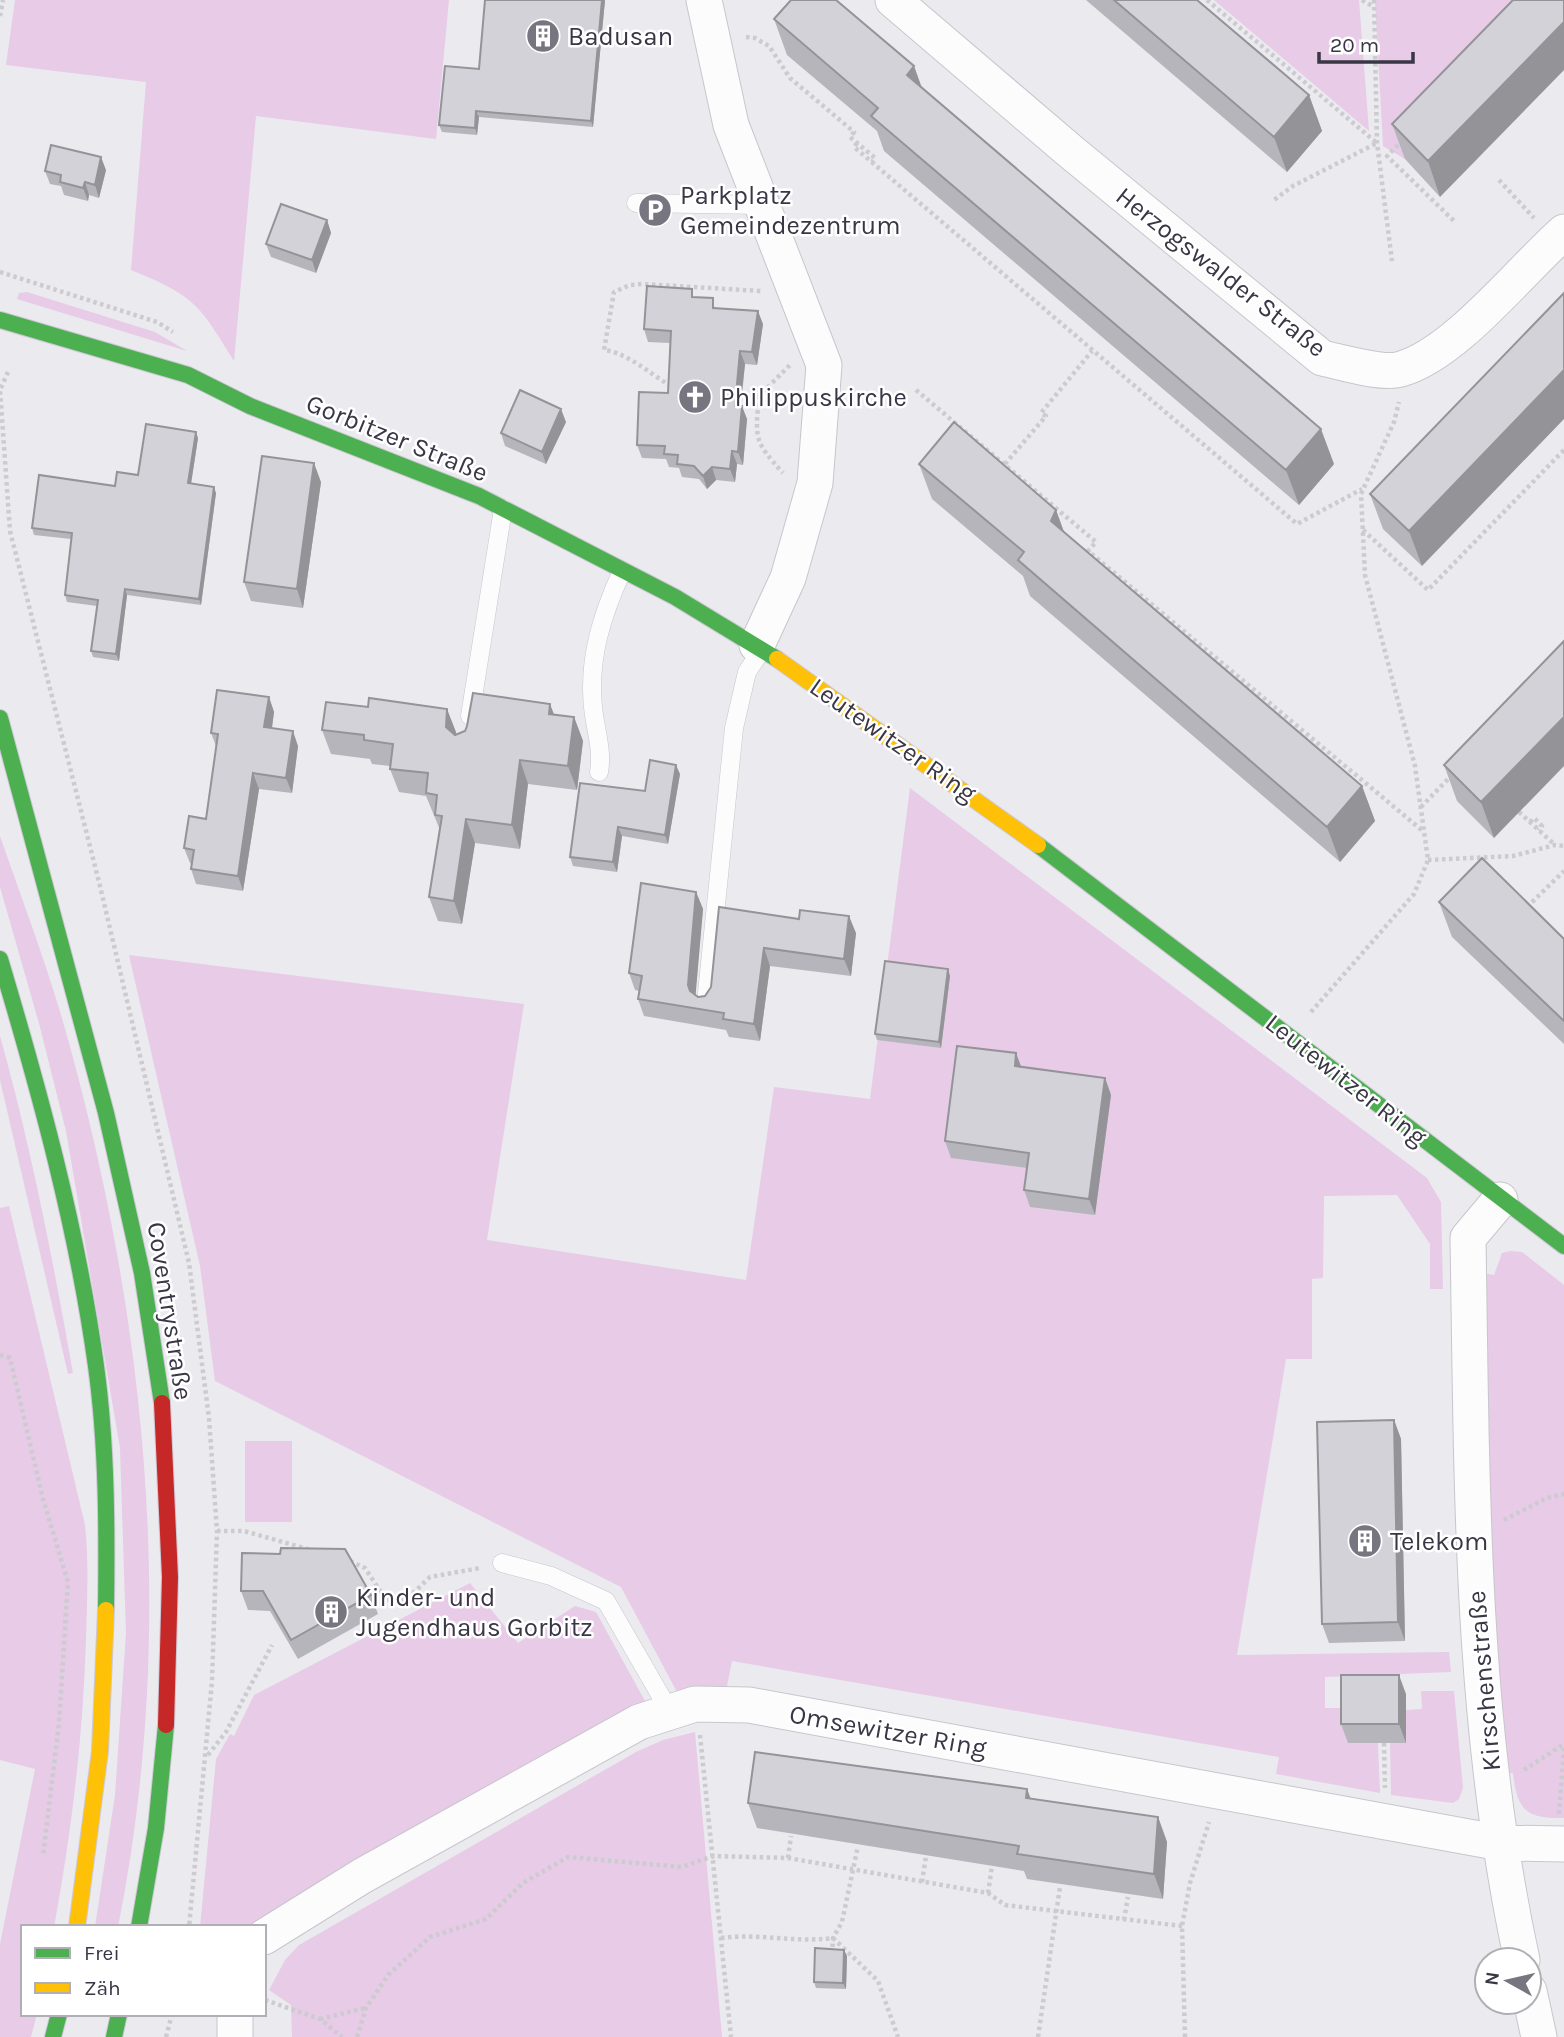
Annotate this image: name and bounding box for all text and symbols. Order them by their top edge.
building icon: Badusan [524,17,562,55]
place label: Badusan [568,21,673,52]
scale bar [1319,21,1414,65]
text: 20 m [1330,33,1379,57]
place label: Parkplatz Gemeindezentrum [680,180,901,241]
street label: Herzogswalder Straße [1110,180,1332,364]
parking icon: Parkplatz Gemeindezentrum [636,191,674,229]
church icon: Philippuskirche [676,378,714,416]
place label: Philippuskirche [720,382,907,413]
street label: Gorbitzer Straße [302,387,492,489]
street label: Leutewitzer Ring [804,671,982,809]
street label: Leutewitzer Ring [1259,1007,1433,1153]
street label: Coventrystraße [141,1220,199,1402]
building icon: Telekom [1346,1522,1384,1560]
place label: Telekom [1390,1526,1488,1557]
place label: Kinder- und Jugendhaus Gorbitz [356,1582,593,1643]
street label: Kirschenstraße [1461,1589,1507,1773]
building icon: Kinder- und Jugendhaus Gorbitz [312,1593,350,1631]
street label: Omsewitzer Ring [787,1698,989,1764]
legend [21,1925,266,2016]
text: Frei [84,1941,120,1965]
north arrow [1473,1946,1543,2016]
text: N [1480,1970,1504,1987]
text: Zäh [84,1976,121,2000]

